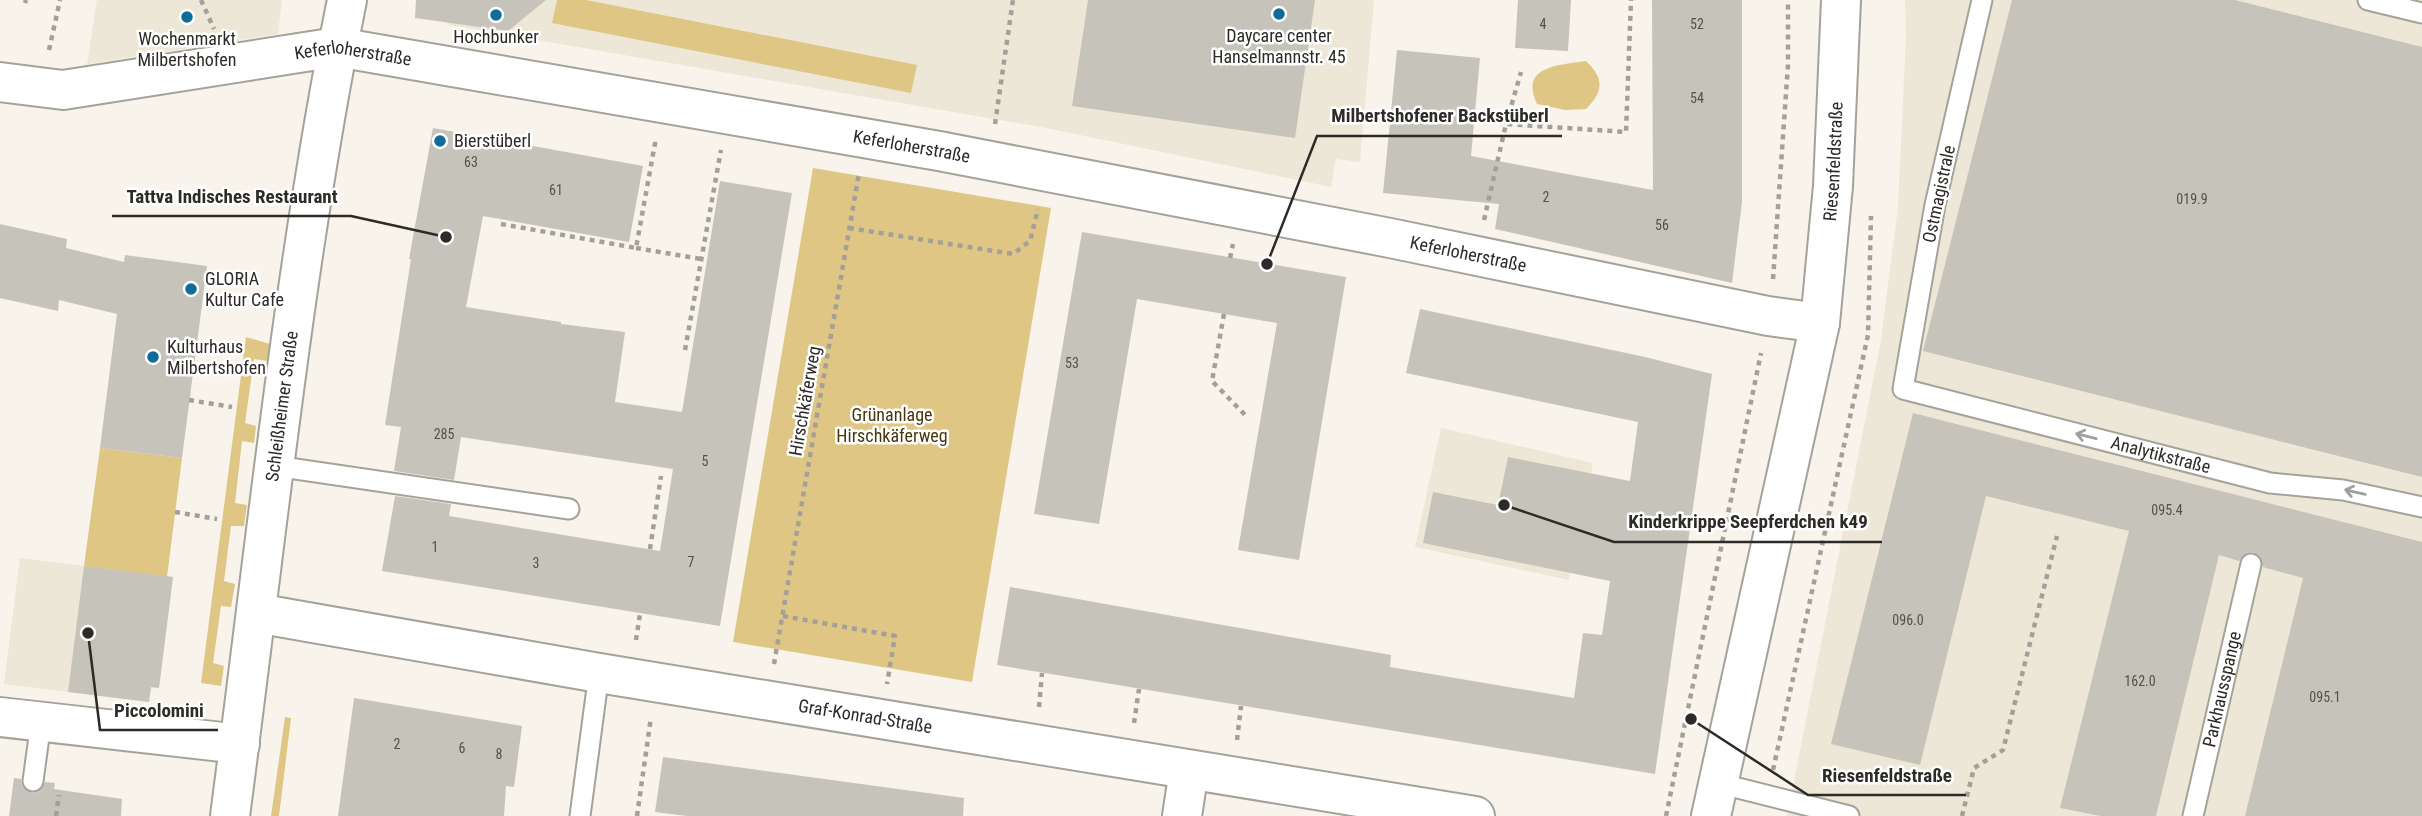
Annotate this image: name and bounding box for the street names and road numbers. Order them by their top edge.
street label: Keferloherstraße [293,36,413,70]
street label: Riesenfeldstraße [1819,101,1847,222]
street label: Keferloherstraße [852,125,972,167]
street label: Ostmagistrale [1918,143,1959,245]
street label: Keferloherstraße [1408,231,1528,276]
street label: Schleißheimer Straße [261,330,302,483]
street label: Hirschkäferweg [785,344,825,458]
street label: Analytikstraße [2109,432,2213,477]
street label: Parkhausspange [2198,629,2245,749]
street label: Graf-Konrad-Straße [797,695,934,737]

